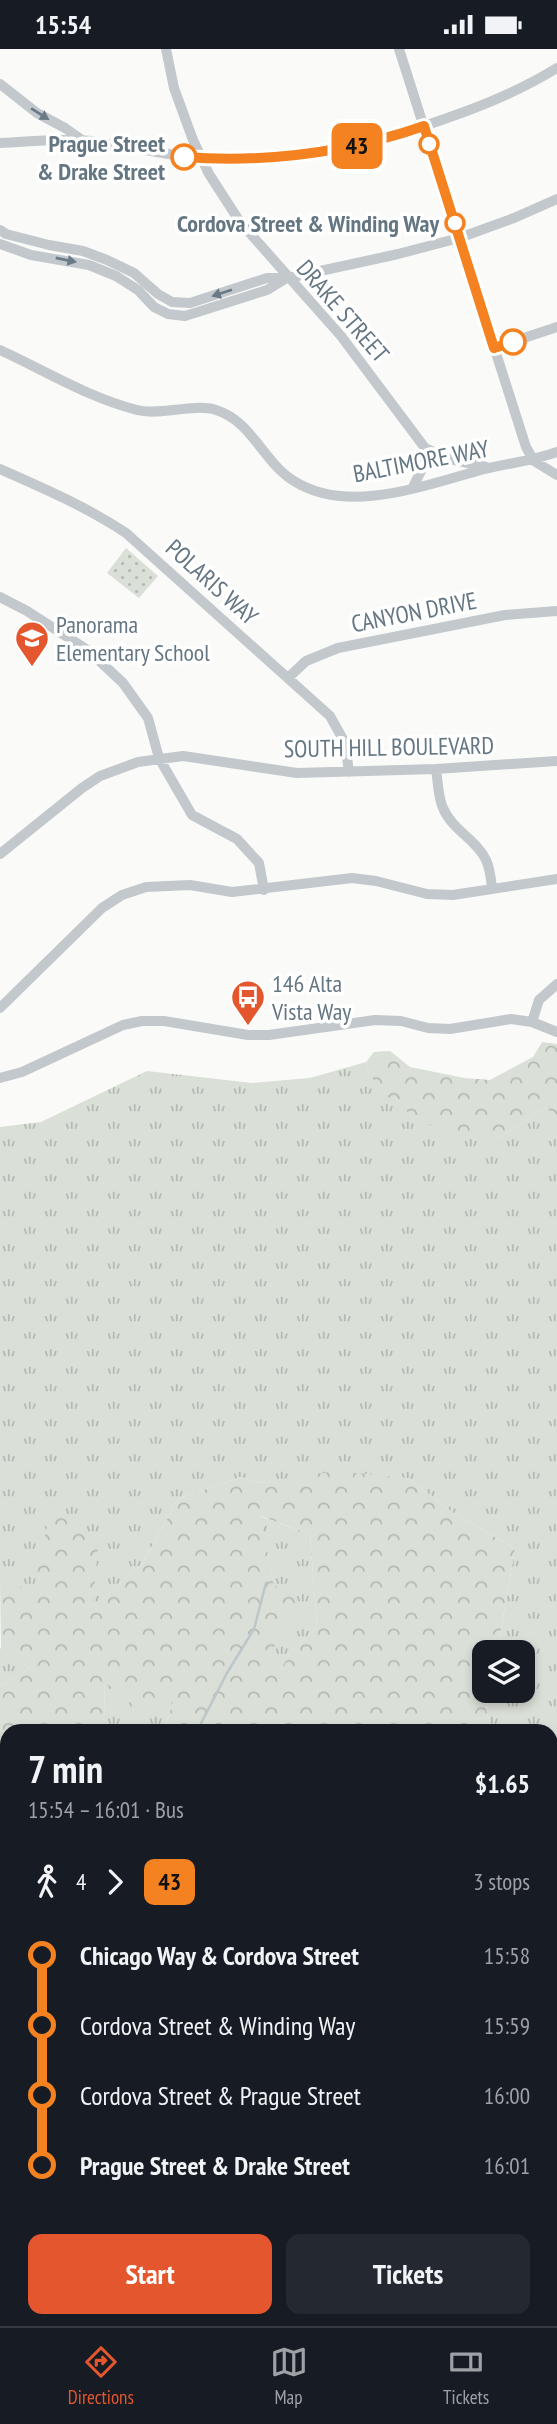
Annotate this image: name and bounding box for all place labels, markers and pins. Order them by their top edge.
place label: Prague Street & Drake Street [37,128,165,187]
unlabelled marker [419,134,439,154]
marker: Prague Street & Drake Street [171,144,197,170]
place label: Cordova Street & Winding Way [177,208,439,239]
marker: Cordova Street & Winding Way [445,213,465,233]
unlabelled marker [500,329,526,355]
place label: Panorama Elementary School [56,609,210,668]
school or university icon: Panorama Elementary School [13,619,51,668]
place label: 146 Alta Vista Way [271,968,351,1027]
bus stop icon: 146 Alta Vista Way [229,978,267,1027]

